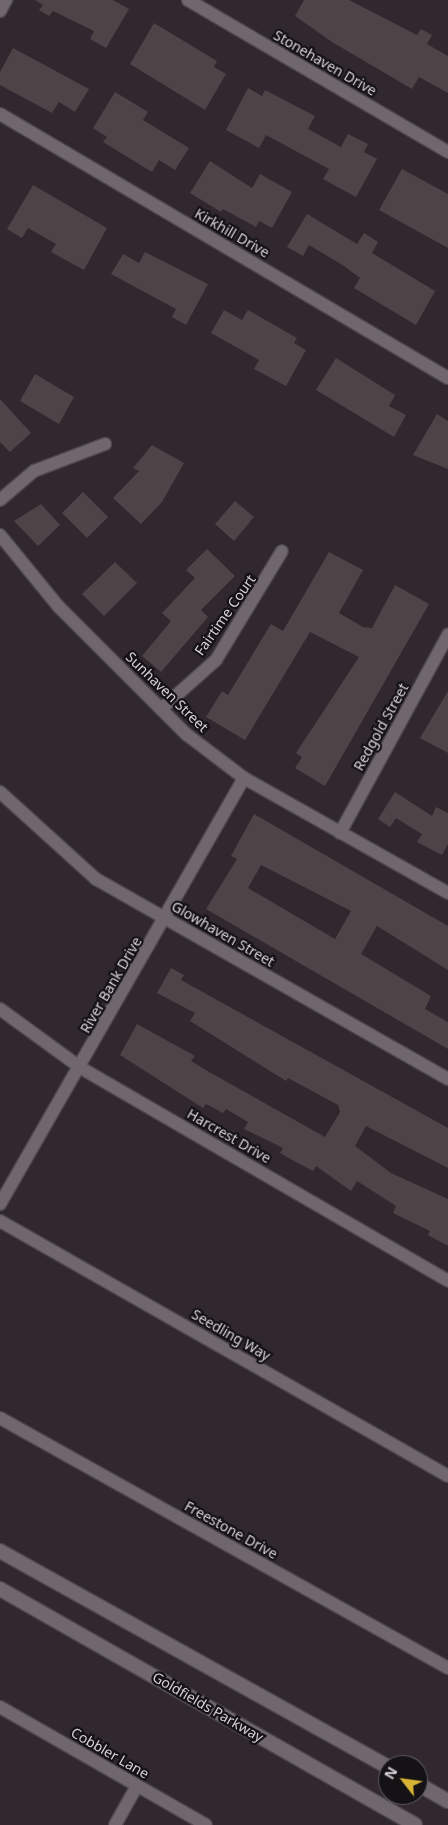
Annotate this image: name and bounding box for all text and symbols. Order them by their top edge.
street label: Stonehaven Drive [270,27,380,99]
street label: Kirkhill Drive [192,205,272,261]
street label: Fairtime Court [191,571,259,659]
street label: Sunhaven Street [122,648,212,736]
street label: Redgold Street [350,680,412,774]
street label: Glowhaven Street [169,898,277,970]
street label: River Bank Drive [77,934,145,1036]
street label: Harcrest Drive [184,1105,274,1167]
street label: Seedling Way [189,1306,273,1364]
street label: Freestone Drive [182,1498,280,1562]
street label: Goldfields Parkway [150,1668,266,1746]
street label: Cobbler Lane [68,1724,152,1782]
north arrow [378,1755,428,1805]
text: N [379,1763,402,1782]

